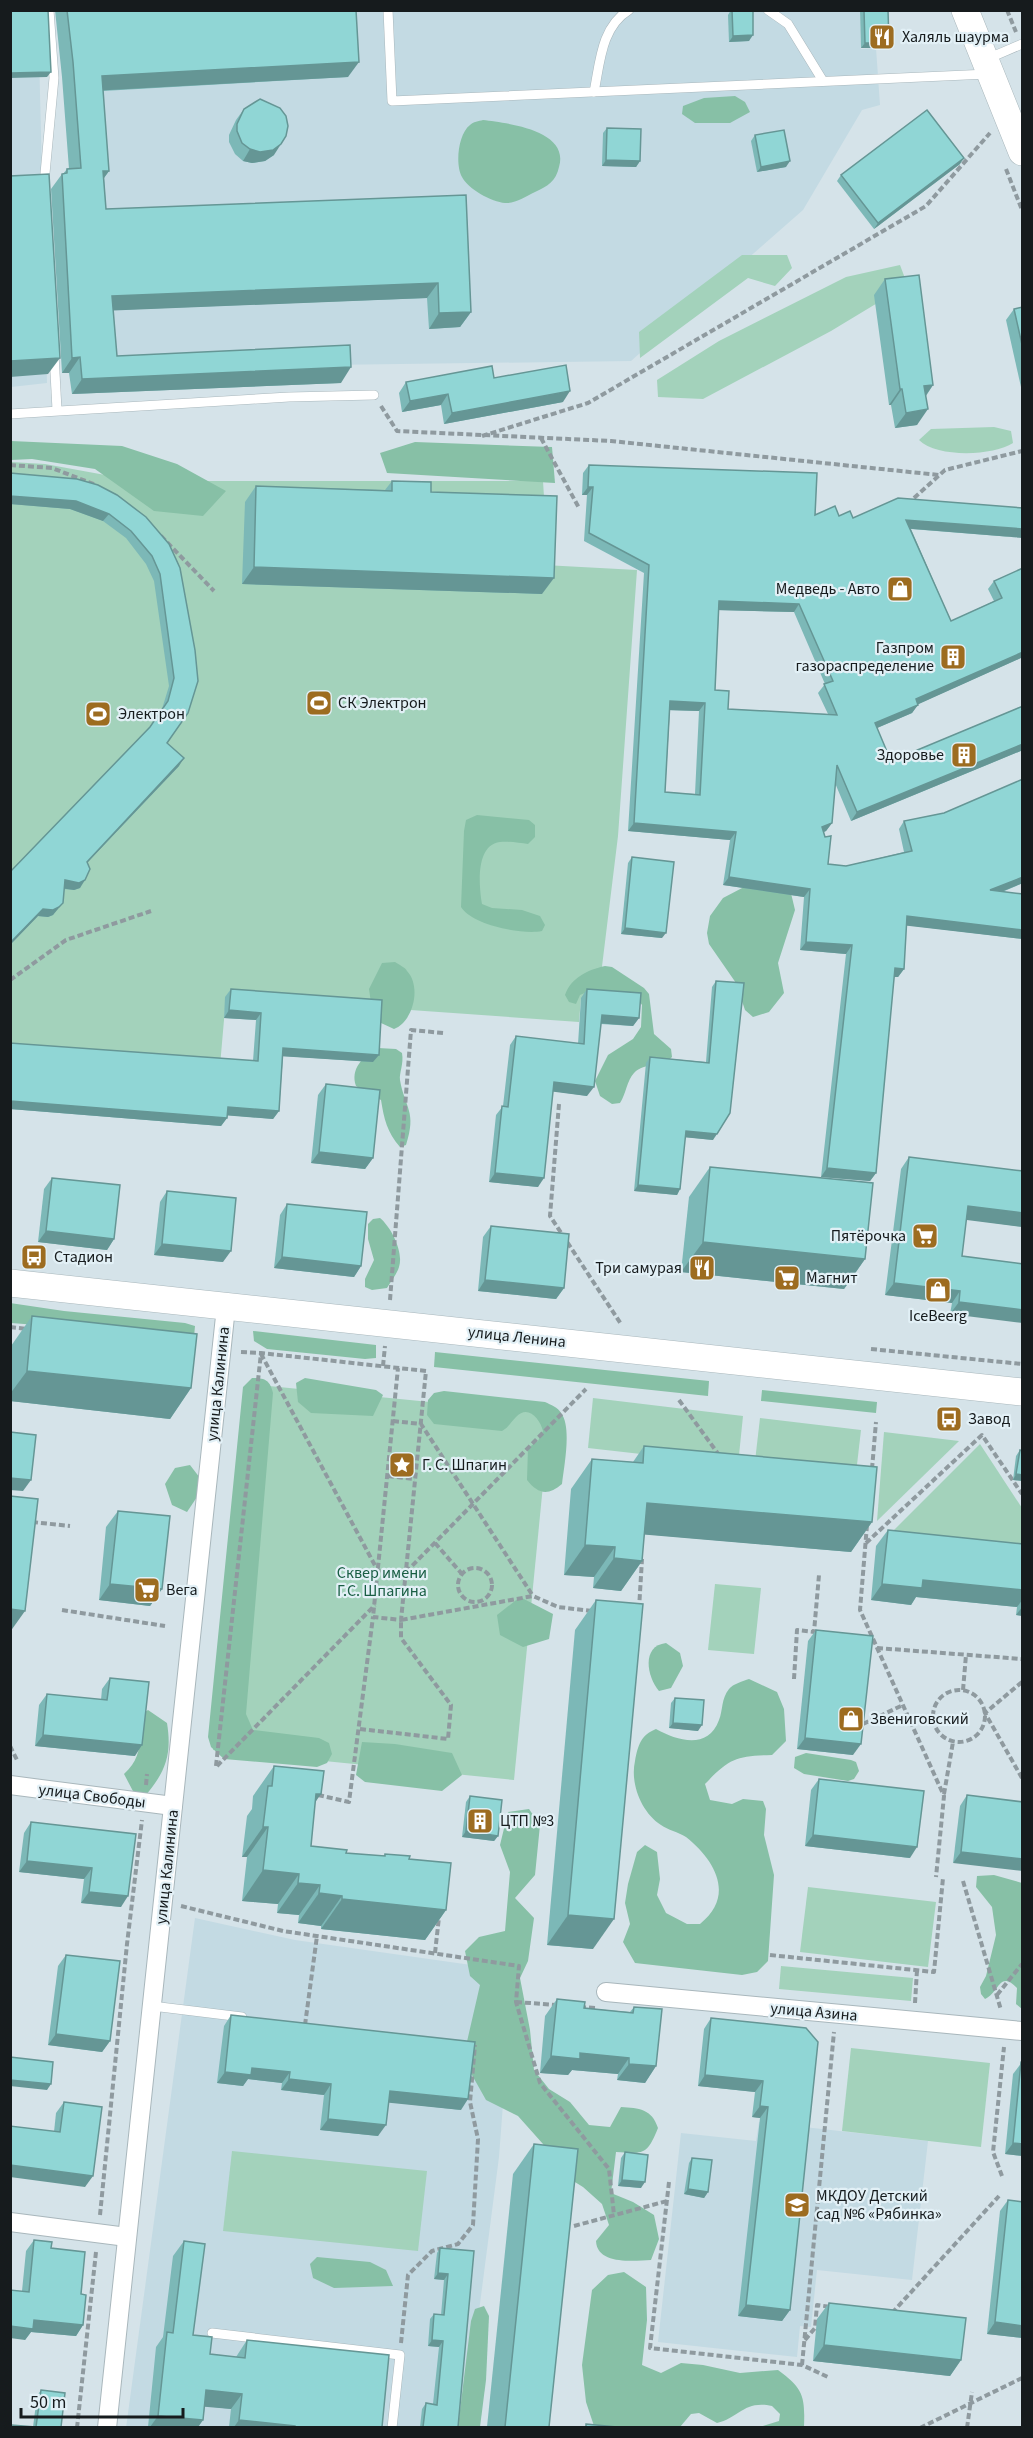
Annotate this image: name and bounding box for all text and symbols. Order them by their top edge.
restaurant icon: Халяль шаурма [867,22,897,52]
place label: Халяль шаурма [902,26,1009,48]
shop icon: Медведь - Авто [885,574,915,604]
place label: Медведь - Авто [776,578,880,600]
place label: Газпром газораспределение [795,637,934,677]
building icon: Газпром газораспределение [938,642,968,672]
sports icon: СК Электрон [304,688,334,718]
place label: СК Электрон [338,692,427,714]
sports icon: Электрон [83,699,113,729]
place label: Электрон [118,703,185,725]
building icon: Здоровье [949,740,979,770]
place label: Здоровье [877,744,944,766]
supermarket icon: Пятёрочка [910,1221,940,1251]
place label: Пятёрочка [831,1225,906,1247]
bus stop icon: Стадион [19,1242,49,1272]
place label: Стадион [54,1246,113,1268]
restaurant icon: Три самурая [687,1253,717,1283]
place label: Три самурая [595,1257,682,1279]
supermarket icon: Магнит [772,1263,802,1293]
place label: Магнит [806,1267,858,1289]
shop icon: IceBeerg [923,1275,953,1305]
place label: IceBeerg [909,1305,967,1327]
street label: улица Ленина [467,1321,567,1353]
street label: улица Калинина [201,1326,235,1442]
bus stop icon: Завод [934,1404,964,1434]
place label: Завод [968,1408,1011,1430]
place icon: Г. С. Шпагин [387,1450,417,1480]
place label: Г. С. Шпагин [422,1454,507,1476]
park label: Сквер имени Г.С. Шпагина [337,1562,427,1602]
supermarket icon: Вега [132,1575,162,1605]
place label: Вега [166,1579,197,1601]
shop icon: Звениговский [836,1704,866,1734]
place label: Звениговский [870,1708,969,1730]
street label: улица Свободы [37,1779,147,1813]
building icon: ЦТП №3 [465,1806,495,1836]
street label: улица Калинина [150,1809,184,1925]
place label: ЦТП №3 [500,1810,554,1832]
street label: улица Азина [769,1997,859,2027]
place label: МКДОУ Детский сад №6 «Рябинка» [816,2185,942,2225]
school or university icon: МКДОУ Детский сад №6 «Рябинка» [782,2190,812,2220]
scale bar [21,2381,183,2419]
text: 50 m [30,2390,66,2415]

